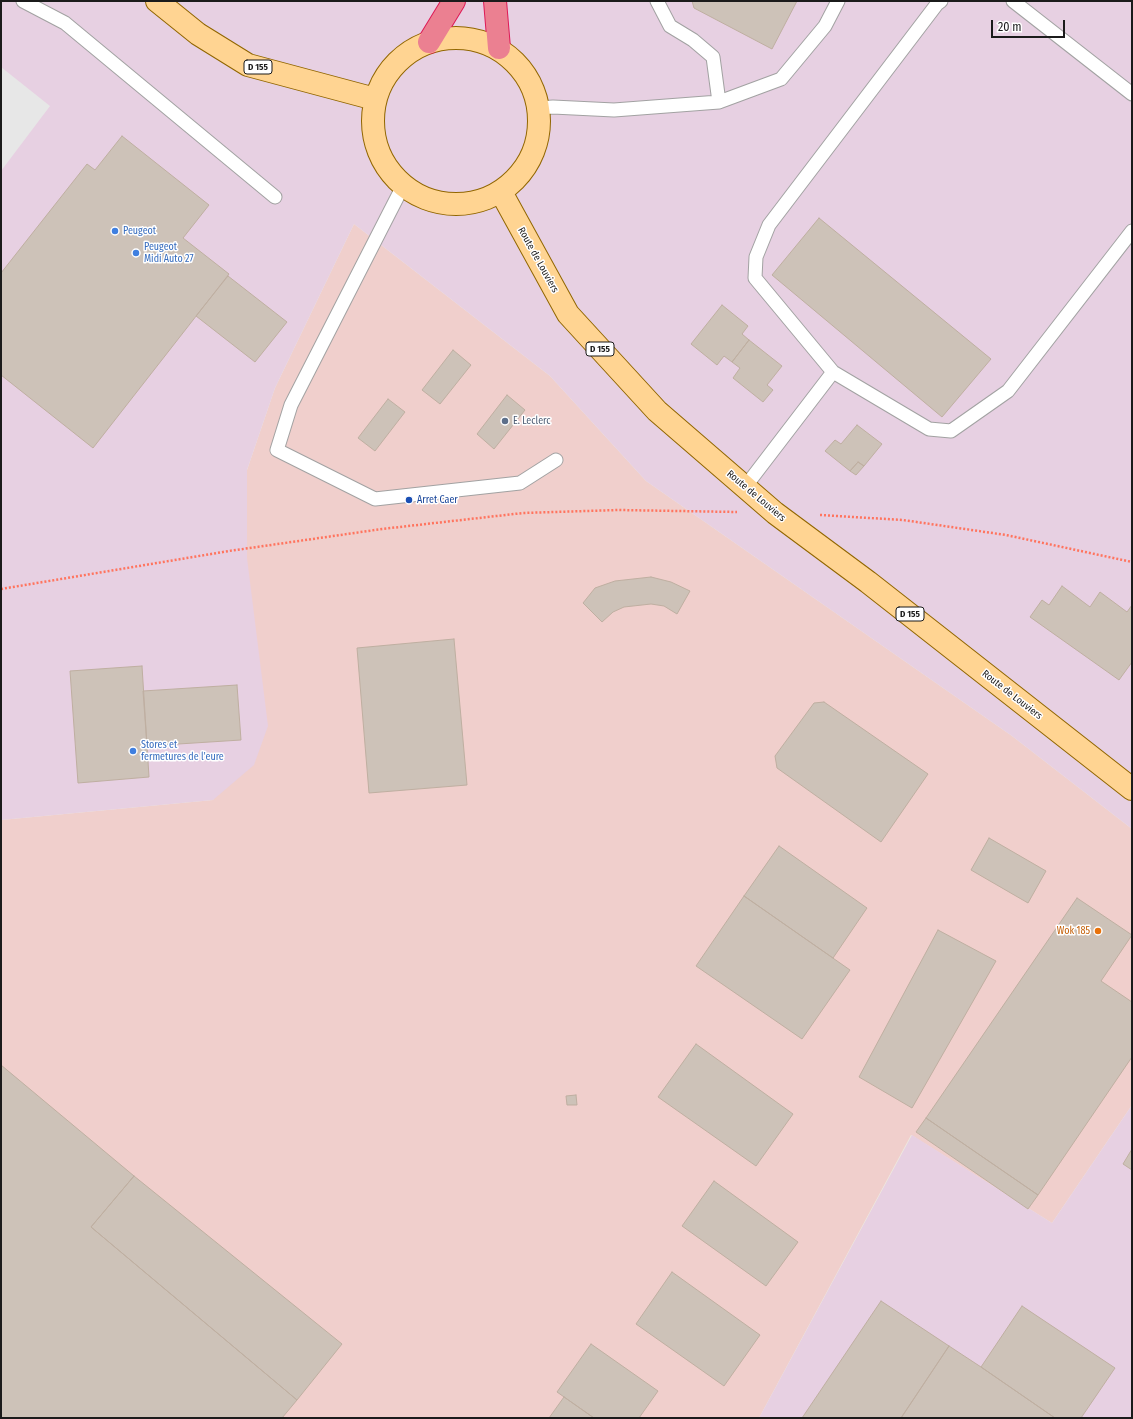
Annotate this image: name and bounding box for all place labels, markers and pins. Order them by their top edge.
place label: Peugeot [123,225,156,237]
marker: Peugeot [110,226,120,236]
place label: Peugeot Midi Auto 27 [144,241,193,264]
marker: Peugeot Midi Auto 27 [131,248,141,258]
place label: E. Leclerc [513,415,551,427]
marker: E. Leclerc [500,416,510,426]
place label: Arret Caer [417,494,458,506]
marker: Arret Caer [404,495,414,505]
place label: Stores et fermetures de l’eure [141,739,224,762]
marker: Stores et fermetures de l’eure [128,746,138,756]
place label: Wok 185 [1057,925,1090,937]
marker: Wok 185 [1093,926,1103,936]

